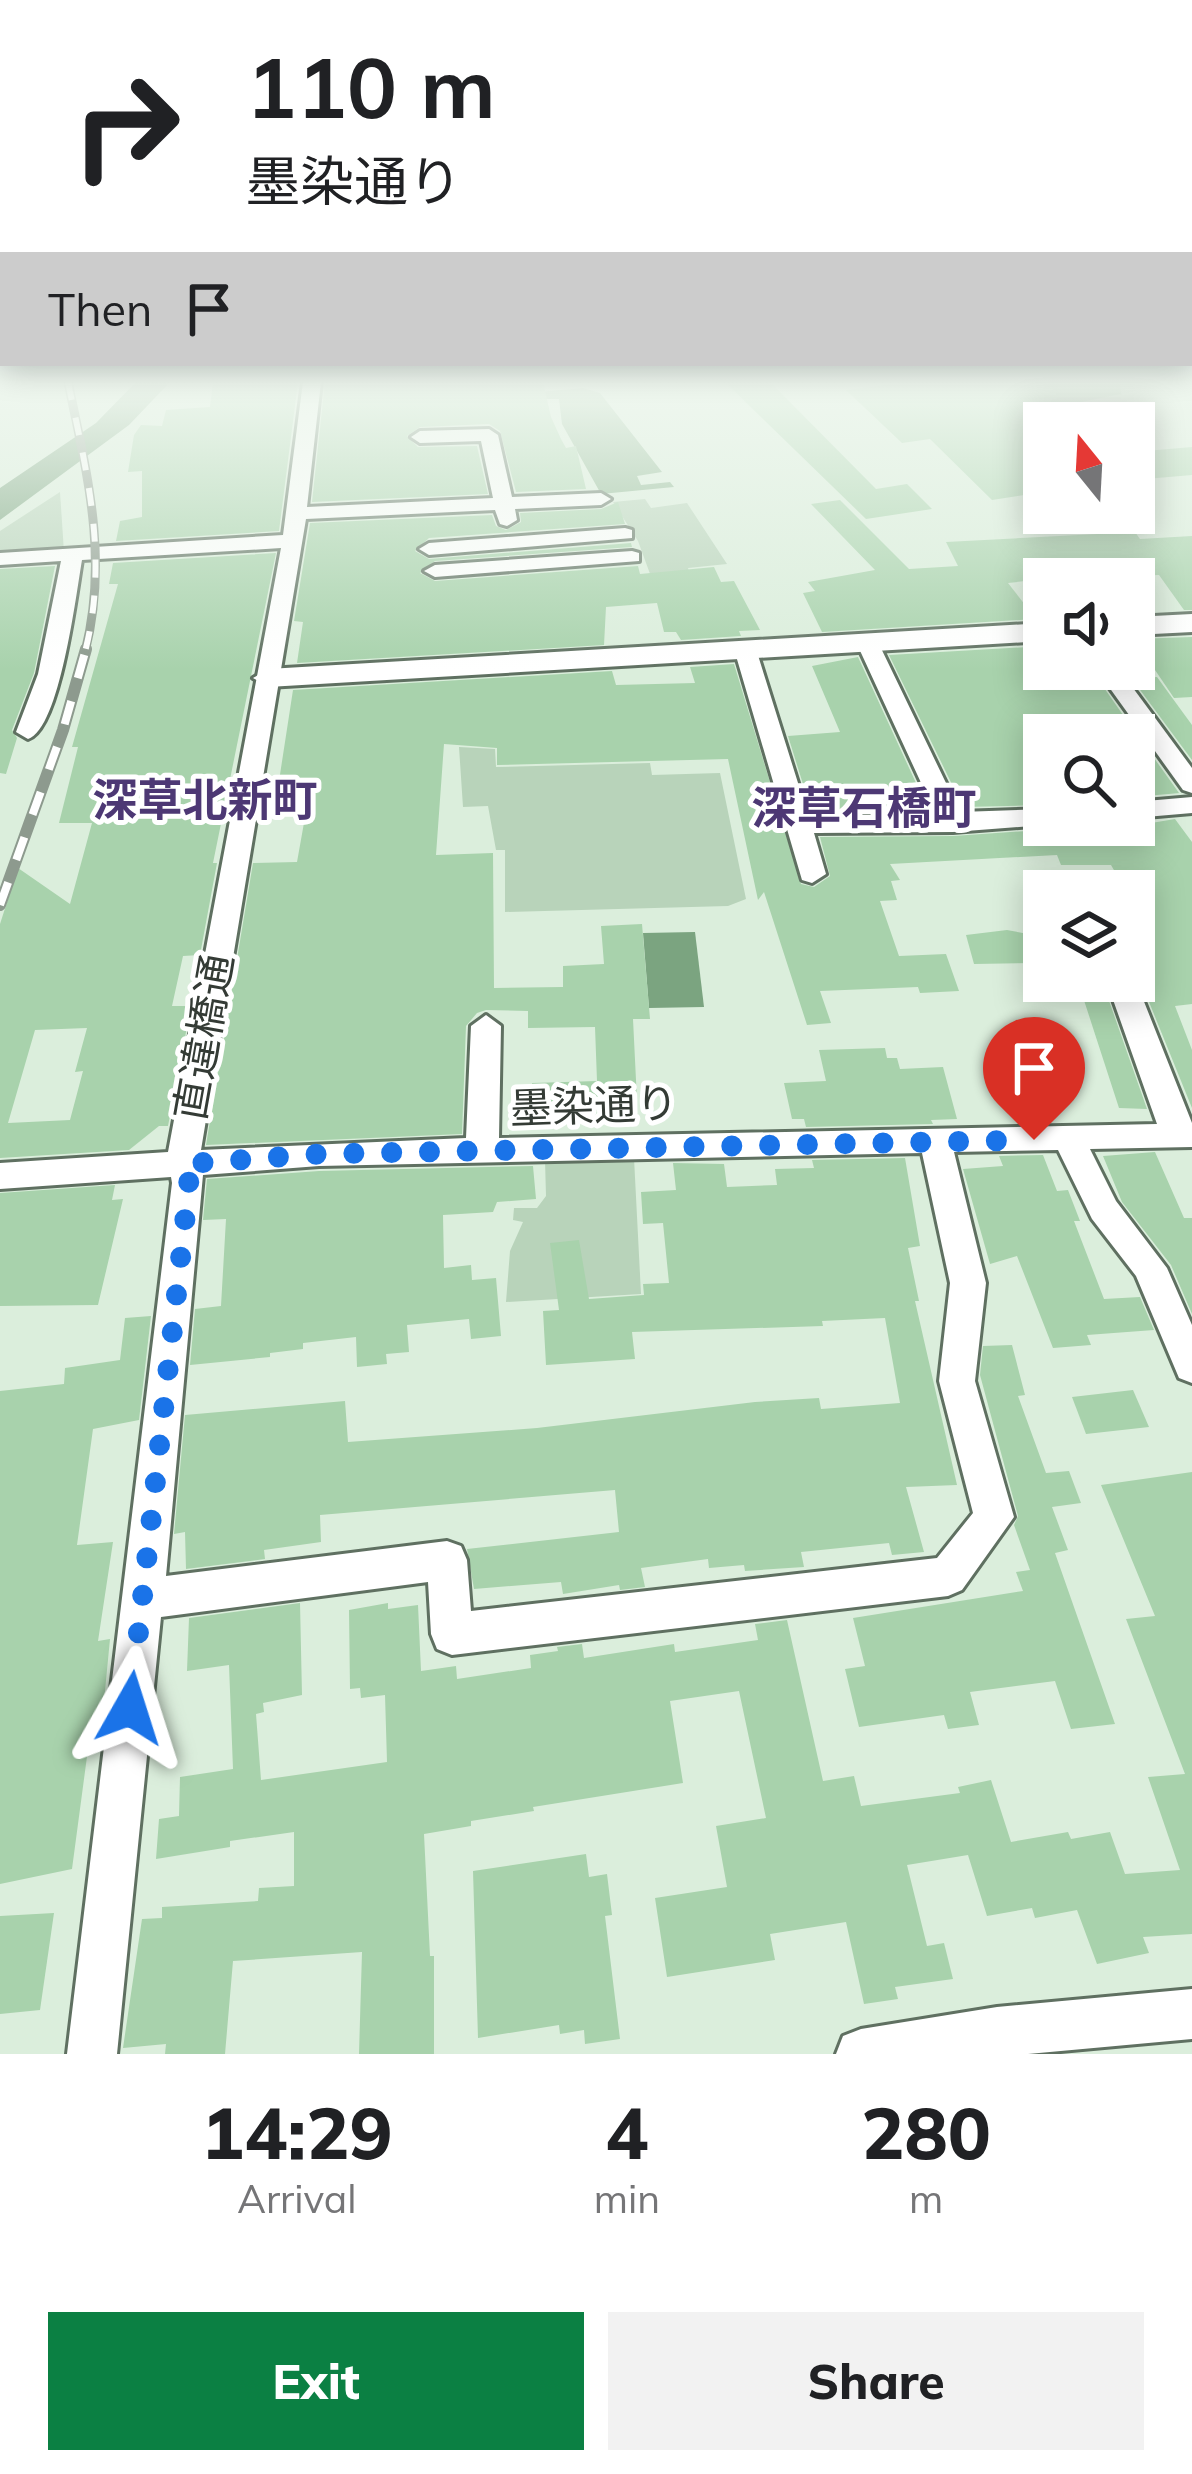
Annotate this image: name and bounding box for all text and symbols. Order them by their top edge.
text: 110 m [246,34,496,139]
icon: right [48,48,204,204]
text: 墨染通り [246,147,462,215]
icon: arrive [176,276,242,342]
text: Then [48,281,152,337]
north arrow [1023,402,1155,534]
map controls [1023,402,1155,1002]
button: sound [1023,558,1155,690]
button: search [1023,714,1155,846]
district label: 深草北新町 [92,771,318,827]
district label: 深草石橋町 [751,779,977,835]
button: layers [1023,870,1155,1002]
street label: 直違橋通 [162,950,244,1124]
pin [983,1017,1085,1140]
icon: arrive [1001,1035,1067,1101]
street label: 墨染通り [509,1076,679,1134]
position arrow [67,1645,193,1771]
text: 14:29 [201,2087,393,2177]
text: 4 [605,2087,649,2177]
text: 280 [861,2087,991,2177]
text: Arrival [237,2174,357,2223]
text: min [594,2174,660,2223]
text: m [909,2174,943,2223]
button: Exit [48,2312,584,2450]
button: Share [608,2312,1144,2450]

